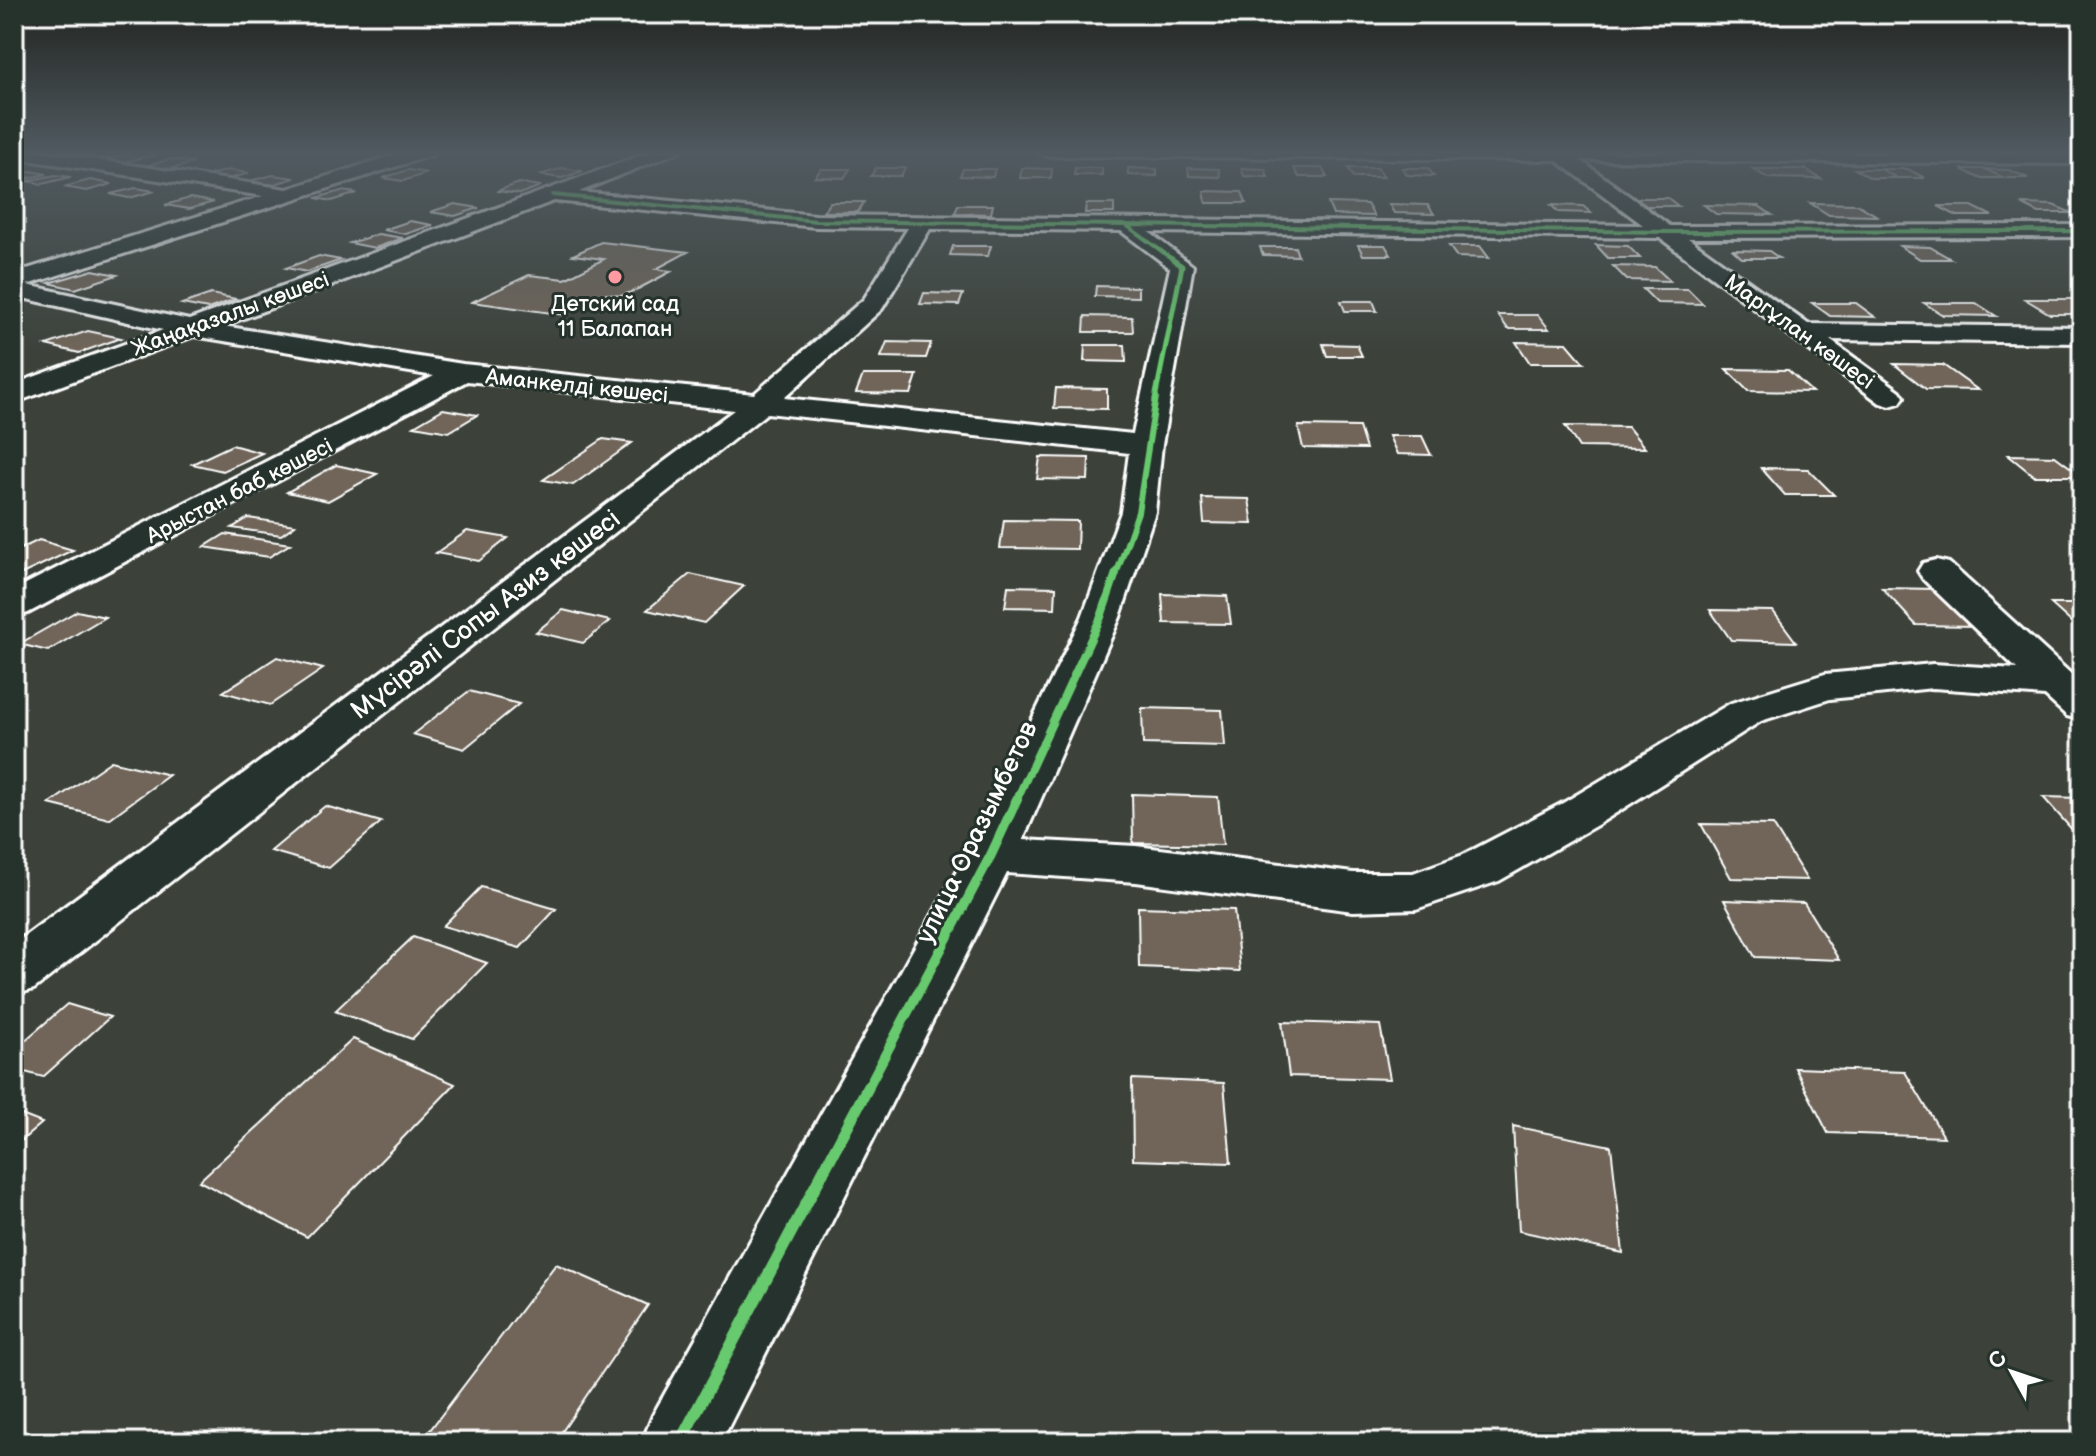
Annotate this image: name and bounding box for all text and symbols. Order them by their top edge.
street label: Жаңақазалы көшесі [128,266,333,363]
marker: Детский сад 11 Балапан [606,268,624,286]
street label: Маргұлан көшесі [1719,269,1879,396]
place label: Детский сад 11 Балапан [551,291,679,343]
street label: Аманкелді көшесі [483,363,669,410]
street label: Арыстан баб көшесі [141,433,337,550]
street label: Мүсірәлі Сопы Азиз көшесі [345,504,627,727]
street label: улица Оразымбетов [910,716,1045,949]
north arrow [1972,1332,2052,1412]
text: С [1983,1346,2013,1375]

